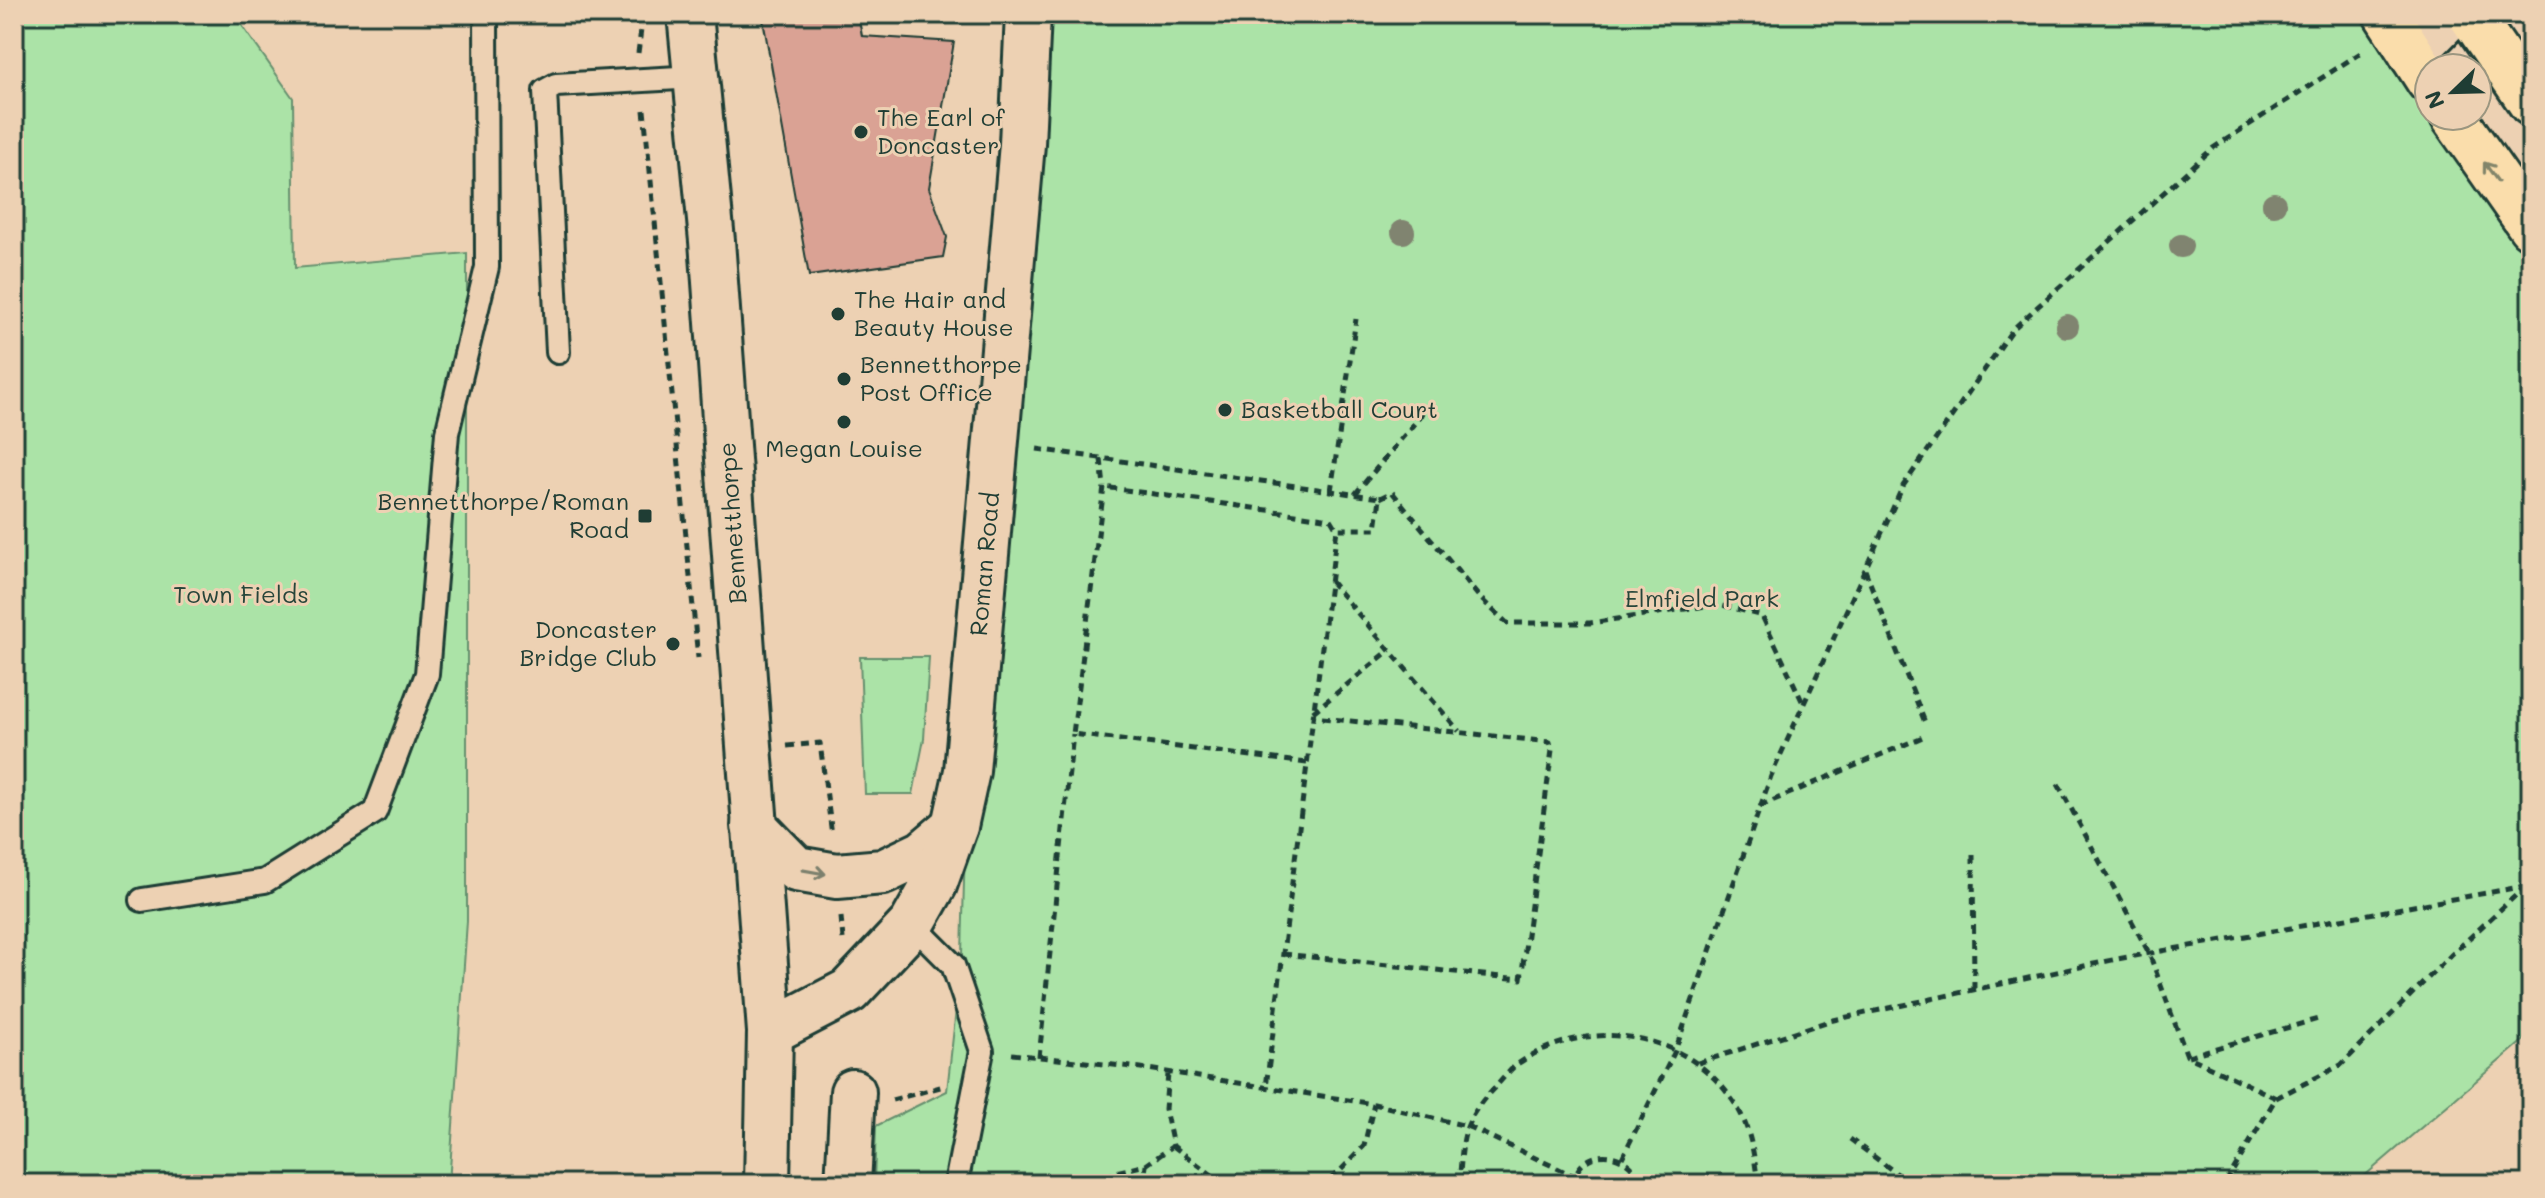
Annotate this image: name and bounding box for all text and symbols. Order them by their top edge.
north arrow [2413,52,2493,132]
text: N [2418,87,2451,113]
place label: The Earl of Doncaster [877,101,1005,160]
marker: The Earl of Doncaster [852,123,870,141]
one-way arrow [2483,162,2500,183]
place label: The Hair and Beauty House [854,283,1014,342]
marker: The Hair and Beauty House [829,305,847,323]
place label: Bennetthorpe Post Office [860,348,1022,407]
marker: Bennetthorpe Post Office [835,370,853,388]
place label: Basketball Court [1241,393,1438,424]
marker: Basketball Court [1216,401,1234,419]
marker: Megan Louise [835,413,853,431]
place label: Megan Louise [765,432,923,463]
street label: Bennetthorpe [710,441,753,605]
place label: Bennetthorpe/Roman Road [378,485,629,544]
street label: Roman Road [962,491,1005,637]
marker: Bennetthorpe/Roman Road [636,507,654,525]
park label: Town Fields [173,578,309,609]
park label: Elmfield Park [1625,582,1779,613]
place label: Doncaster Bridge Club [519,613,657,672]
marker: Doncaster Bridge Club [664,635,682,653]
one-way arrow [800,865,826,880]

